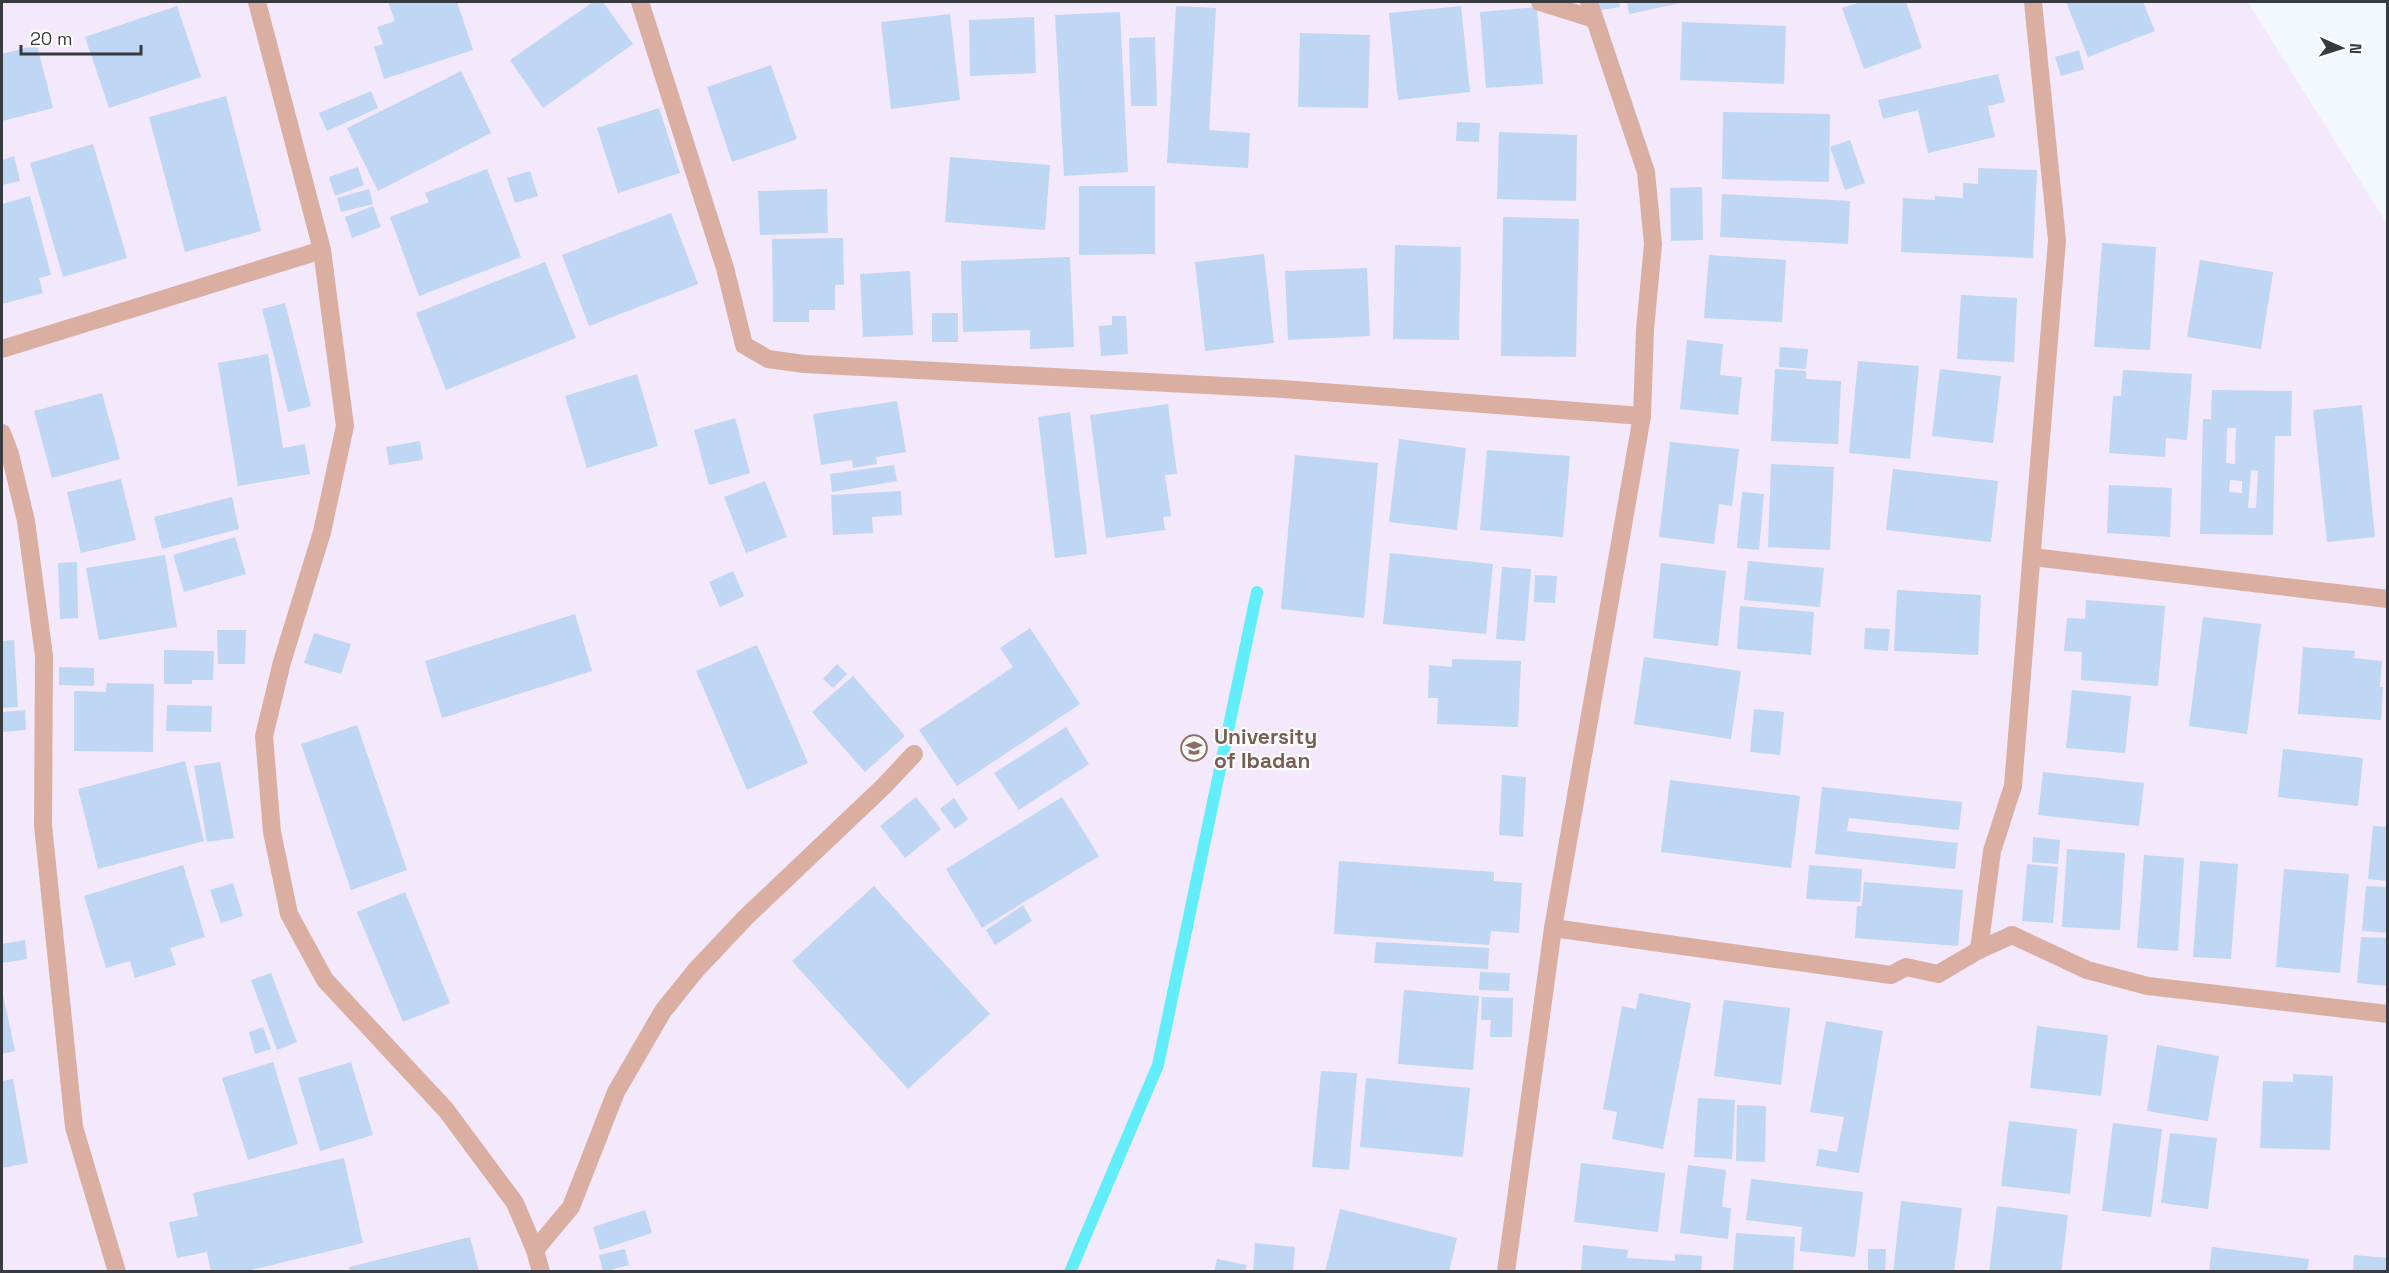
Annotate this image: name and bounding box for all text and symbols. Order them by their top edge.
scale bar [21,18,141,56]
north arrow [2311,18,2371,78]
text: 20 m [30,27,73,50]
text: N [2345,43,2366,55]
place label: University of Ibadan [1214,723,1317,774]
school or university icon: University of Ibadan [1179,733,1209,763]

